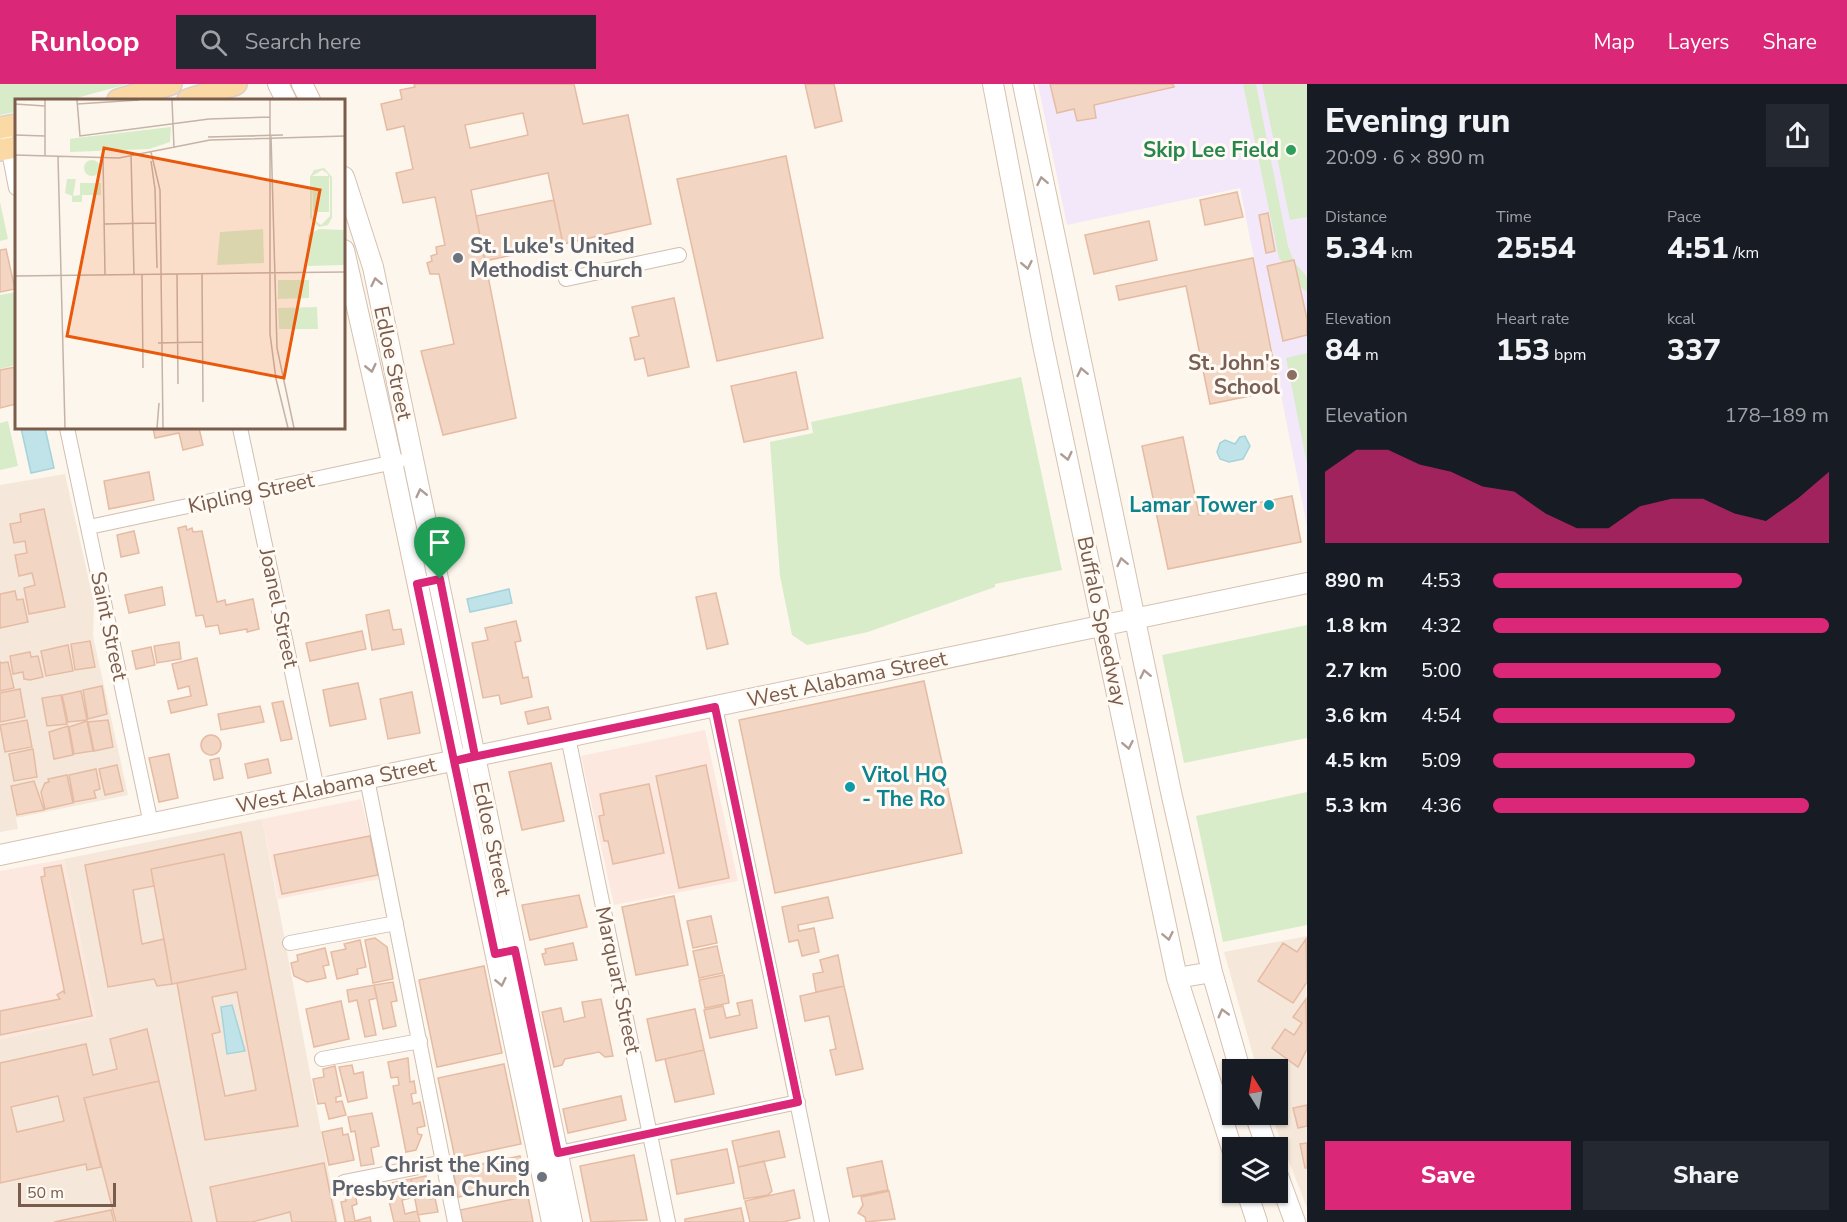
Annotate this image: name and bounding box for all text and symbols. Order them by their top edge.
search box [176,15,596,69]
text: Runloop [30,23,140,61]
icon: search [197,26,230,59]
text: Search here [245,27,361,57]
text: Map [1593,28,1635,56]
text: Layers [1668,28,1729,56]
text: Share [1762,28,1817,56]
inset map [15,99,345,429]
text: Evening run [1325,99,1510,144]
button: share [1766,104,1829,167]
place label: Skip Lee Field [1143,136,1279,164]
marker: Skip Lee Field [1284,143,1298,157]
text: 20:09 · 6 × 890 m [1325,144,1485,171]
one-way arrow [1036,176,1049,186]
text: Distance [1325,206,1387,228]
text: Time [1496,206,1532,228]
text: Pace [1667,206,1701,228]
text: 5.34 [1325,228,1387,269]
text: 25:54 [1496,228,1576,269]
text: 4:51 [1667,228,1729,269]
place label: St. Luke's United Methodist Church [470,232,643,284]
text: km [1387,242,1413,264]
text: /km [1729,242,1759,264]
marker: St. Luke's United Methodist Church [451,251,465,265]
one-way arrow [1020,260,1033,270]
one-way arrow [370,277,383,287]
street label: Edloe Street [367,303,419,423]
text: Elevation [1325,308,1391,330]
text: Heart rate [1496,308,1569,330]
text: kcal [1667,308,1695,330]
text: 84 [1325,330,1361,371]
text: 153 [1496,330,1550,371]
text: 337 [1667,330,1721,371]
text: m [1361,344,1379,366]
text: bpm [1550,344,1586,366]
place label: St. John's School [1188,349,1280,401]
one-way arrow [363,363,376,373]
one-way arrow [1076,367,1089,377]
marker: St. John's School [1285,368,1299,382]
text: Elevation [1325,402,1408,429]
text: 178–189 m [1725,402,1829,429]
one-way arrow [1059,451,1072,461]
street label: Kipling Street [185,466,317,520]
one-way arrow [415,489,428,499]
place label: Lamar Tower [1129,491,1258,519]
marker: Lamar Tower [1262,498,1276,512]
pin [414,517,465,579]
icon: arrive [423,526,456,559]
street label: Buffalo Speedway [1070,534,1134,709]
street label: Joanel Street [252,545,305,671]
one-way arrow [1116,558,1129,568]
text: 890 m [1325,567,1384,594]
text: 4:53 [1421,567,1462,594]
street label: Saint Street [84,569,134,684]
text: 1.8 km [1325,612,1388,639]
text: 4:32 [1421,612,1462,639]
street label: West Alabama Street [744,644,950,714]
text: 2.7 km [1325,657,1388,684]
text: 5:00 [1421,657,1462,684]
one-way arrow [1140,669,1153,679]
text: 3.6 km [1325,702,1388,729]
text: 4:54 [1421,702,1462,729]
one-way arrow [1121,740,1134,750]
text: 4.5 km [1325,747,1388,774]
text: 5:09 [1421,747,1462,774]
street label: West Alabama Street [233,750,439,820]
place label: Vitol HQ - The Ro [861,761,947,813]
street label: Edloe Street [466,779,518,899]
marker: Vitol HQ - The Ro [843,780,857,794]
text: 5.3 km [1325,792,1388,819]
text: 4:36 [1421,792,1462,819]
street label: Marquart Street [589,904,647,1057]
one-way arrow [1161,931,1174,941]
one-way arrow [494,977,507,987]
one-way arrow [1218,1009,1231,1019]
north arrow [1222,1059,1288,1125]
map controls [1222,1059,1288,1203]
button: layers [1222,1137,1288,1203]
button: Save [1325,1141,1571,1210]
button: Share [1583,1141,1829,1210]
place label: Christ the King Presbyterian Church [332,1151,530,1203]
marker: Christ the King Presbyterian Church [535,1170,549,1184]
scale bar [18,1180,116,1208]
text: 50 m [27,1182,64,1204]

